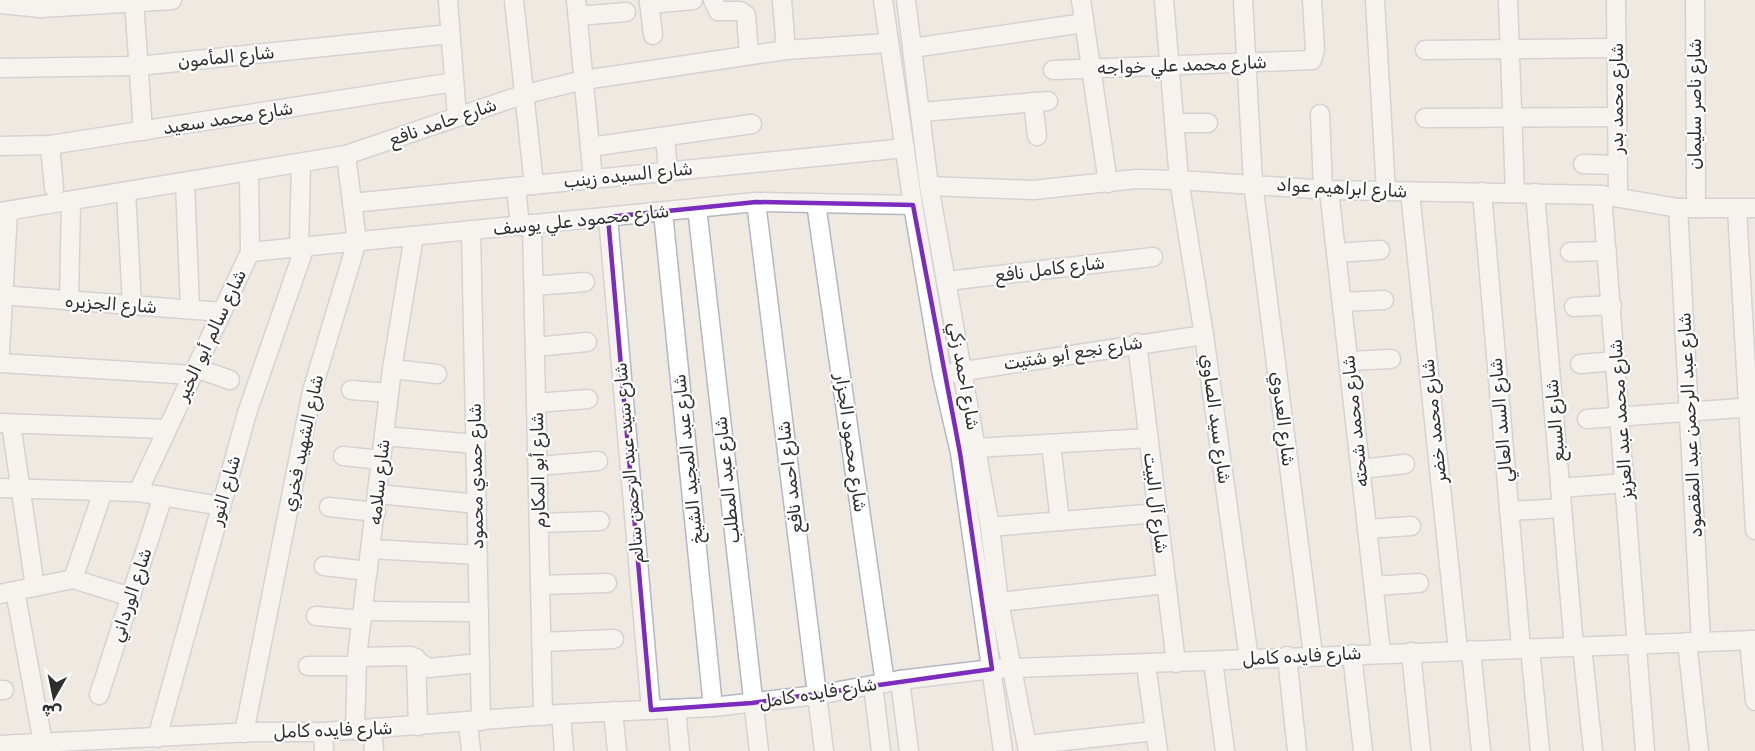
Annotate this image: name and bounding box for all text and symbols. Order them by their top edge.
street label: شارع ناصر سليمان [1684,38,1707,170]
street label: شارع المأمون [176,41,276,74]
street label: شارع محمد بدر [1606,43,1629,154]
street label: شارع محمد علي خواجه [1097,51,1267,81]
street label: شارع حامد نافع [386,93,500,153]
street label: شارع محمد سعيد [161,97,295,140]
street label: شارع السيده زينب [562,157,694,194]
street label: شارع ابراهيم عواد [1276,174,1408,203]
street label: شارع محمود علي يوسف [492,200,671,242]
street label: شارع كامل نافع [994,251,1106,289]
street label: شارع سالم أبو الخير [171,266,252,405]
street label: شارع الجزيره [64,290,158,319]
street label: شارع عبد الرحمن عبد المقصود [1673,312,1708,538]
street label: شارع احمد زكي [942,320,984,432]
street label: شارع نجع أبو شتيت [1002,331,1144,377]
street label: شارع محمد عبد العزيز [1604,338,1639,501]
street label: شارع سيد الصاوي [1195,352,1236,486]
street label: شارع محمد شحته [1337,354,1374,488]
street label: شارع السد العالي [1485,356,1519,483]
street label: شارع محمد خضر [1417,358,1453,485]
street label: شارع سيد عبد الرحمن سالم [609,361,650,565]
street label: شارع العدوي [1265,370,1300,468]
street label: شارع محمود الجزار [829,371,872,514]
street label: شارع الشهيد فخري [278,372,329,514]
street label: شارع عبد المجيد الشيخ [668,373,710,545]
street label: شارع السبع [1540,378,1572,462]
street label: شارع حمدي محمود [464,403,489,549]
street label: شارع أبو المكارم [526,412,551,528]
street label: شارع عبد المطلب [709,415,746,545]
street label: شارع احمد نافع [772,419,810,534]
street label: شارع سلامه [364,438,395,526]
street label: شارع آل البيت [1138,451,1173,555]
street label: شارع النور [204,453,246,529]
street label: شارع الورداني [105,545,158,646]
street label: شارع فايده كامل [1242,642,1362,671]
north arrow [24,667,84,727]
street label: شارع فايده كامل [757,673,879,714]
text: ش [40,700,63,722]
street label: شارع فايده كامل [273,717,393,744]

